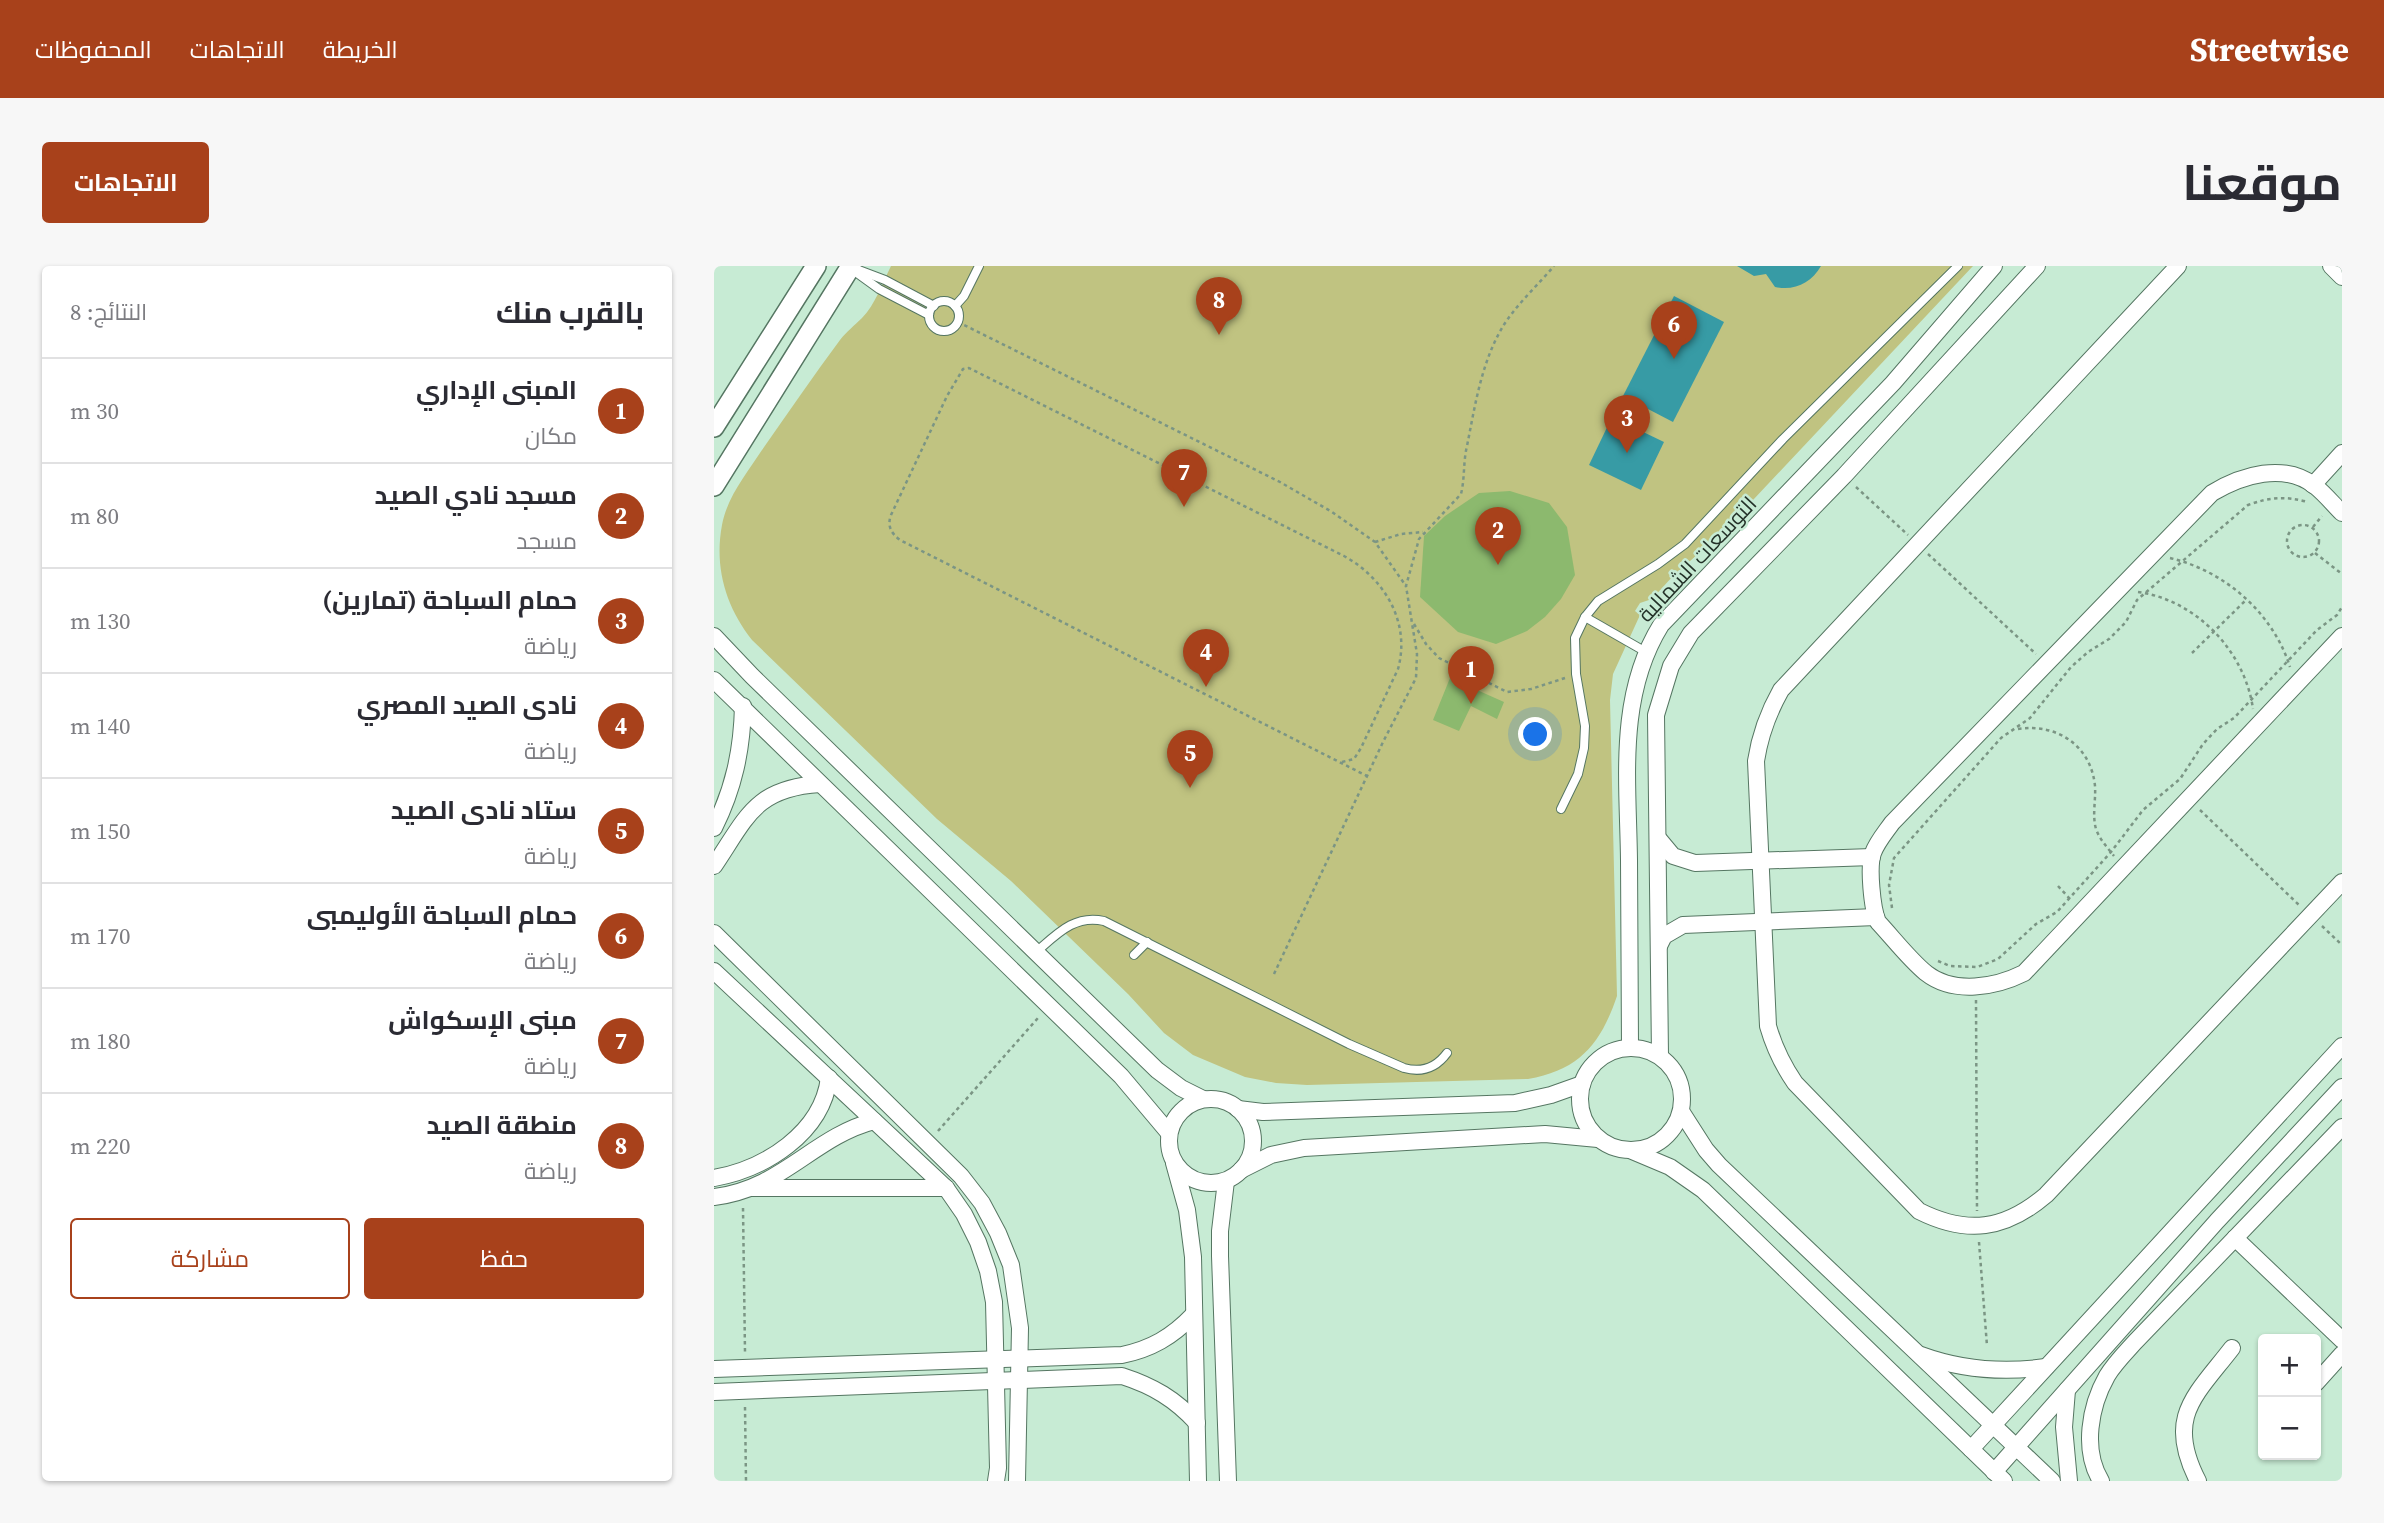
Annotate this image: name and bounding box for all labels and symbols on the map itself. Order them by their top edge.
pin: 8 [1196,277,1242,335]
pin: 6 [1651,301,1697,359]
pin: 3 [1604,395,1650,453]
pin: 7 [1161,449,1207,507]
street label: التوسعات الشمالية [1631,490,1763,628]
pin: 2 [1475,507,1521,565]
pin: 4 [1183,629,1229,687]
pin: 1 [1448,646,1494,704]
your location [1518,717,1552,751]
pin: 5 [1167,730,1213,788]

